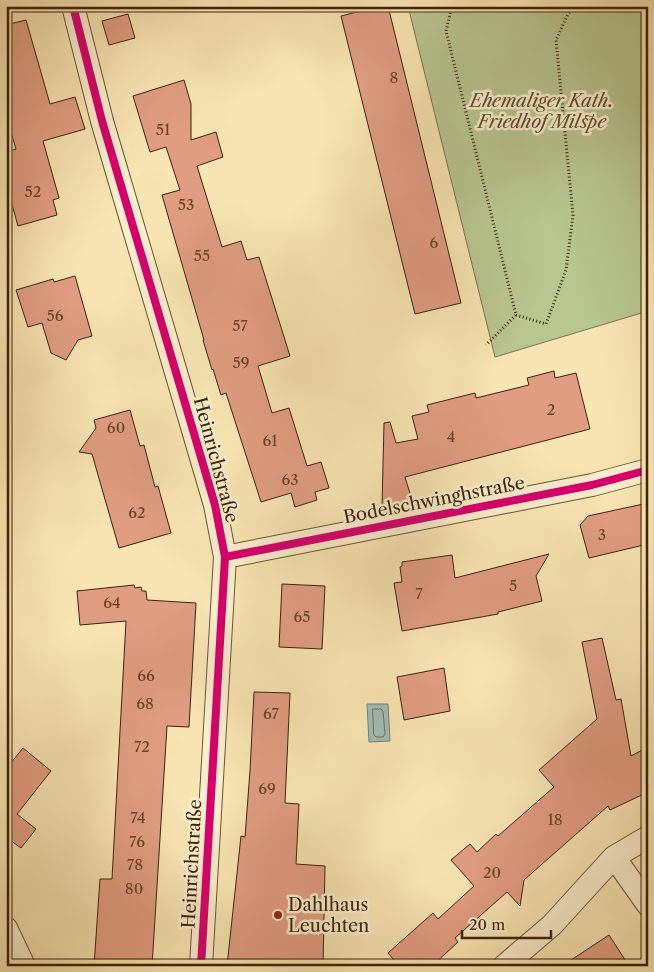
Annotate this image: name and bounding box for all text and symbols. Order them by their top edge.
house number: 8 [390,68,399,87]
park label: Ehemaliger Kath. Friedhof Milspe [468,90,614,133]
house number: 51 [156,120,171,139]
house number: 52 [25,182,41,201]
house number: 53 [178,195,194,214]
house number: 6 [430,233,439,252]
house number: 55 [194,246,210,265]
house number: 56 [47,306,64,325]
house number: 57 [232,316,248,335]
house number: 59 [233,353,249,372]
street label: Heinrichstraße [189,395,243,525]
house number: 2 [547,400,555,419]
house number: 60 [107,418,125,437]
house number: 4 [447,427,455,446]
house number: 61 [262,431,278,450]
house number: 63 [281,470,299,489]
street label: Bodelschwinghstraße [342,472,526,528]
house number: 62 [128,503,146,522]
house number: 3 [598,525,606,544]
house number: 5 [509,576,517,595]
house number: 7 [415,584,423,603]
house number: 64 [103,593,121,612]
house number: 65 [294,607,310,626]
house number: 66 [137,666,155,685]
house number: 68 [136,694,154,713]
house number: 67 [263,704,280,723]
house number: 72 [134,737,150,756]
house number: 69 [258,779,276,798]
street label: Heinrichstraße [178,799,206,929]
house number: 74 [130,808,146,827]
house number: 18 [547,810,563,829]
house number: 76 [129,832,145,851]
house number: 78 [127,855,143,874]
house number: 20 [483,863,501,882]
house number: 80 [125,879,143,898]
place label: Dahlhaus Leuchten [288,894,369,937]
scale bar [462,907,550,939]
marker: Dahlhaus Leuchten [272,909,284,921]
text: 20 m [469,915,505,934]

